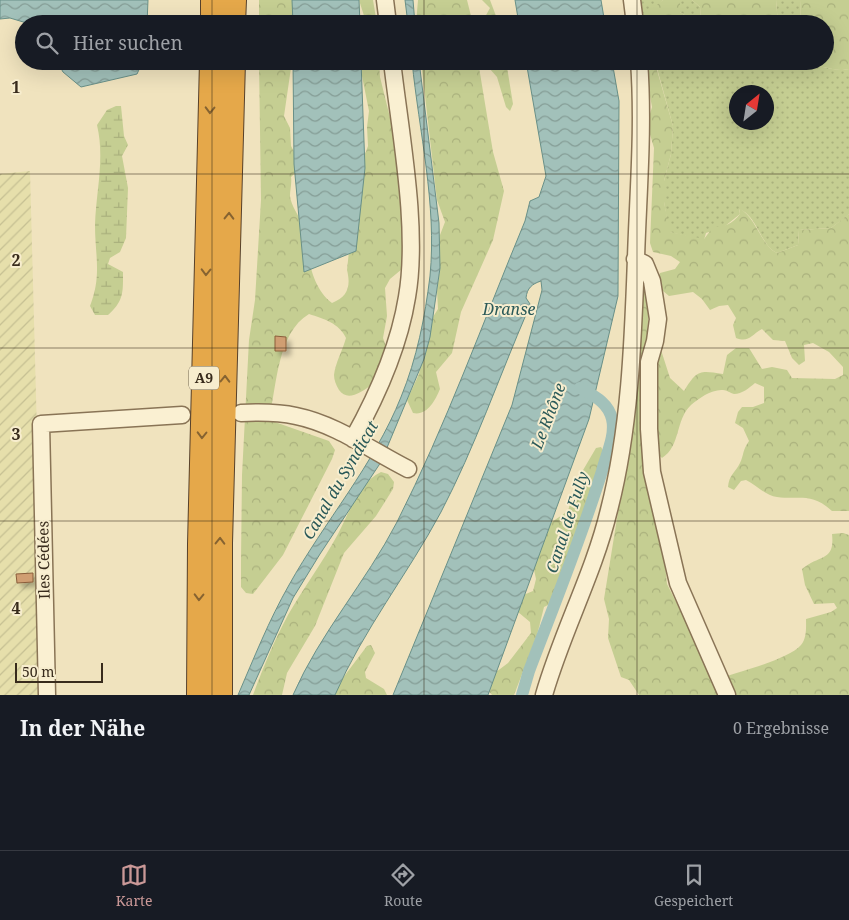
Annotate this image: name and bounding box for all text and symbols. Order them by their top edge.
search box [15,15,834,70]
icon: search [33,29,61,57]
text: Hier suchen [73,30,183,56]
text: 1 [11,76,21,98]
north arrow [729,85,774,130]
one-way arrow [205,106,216,114]
one-way arrow [223,212,234,220]
text: 2 [11,249,21,271]
one-way arrow [201,269,212,277]
water label: Dranse [482,298,536,320]
road number: A9 [189,366,219,389]
one-way arrow [219,375,230,383]
water label: Le Rhône [525,380,571,453]
water label: Canal du Syndicat [297,417,383,543]
text: 3 [11,423,21,445]
one-way arrow [197,431,208,439]
water label: Canal de Fully [540,468,594,576]
street label: Iles Cédées [32,521,54,599]
one-way arrow [215,537,226,545]
one-way arrow [194,594,204,602]
text: 4 [11,597,21,619]
scale bar [15,660,102,683]
text: 50 m [22,662,55,681]
text: In der Nähe [20,714,145,742]
text: 0 Ergebnisse [733,717,829,739]
tab: Karte [116,861,152,910]
tab: Route [384,861,423,910]
tab: Gespeichert [654,861,733,910]

